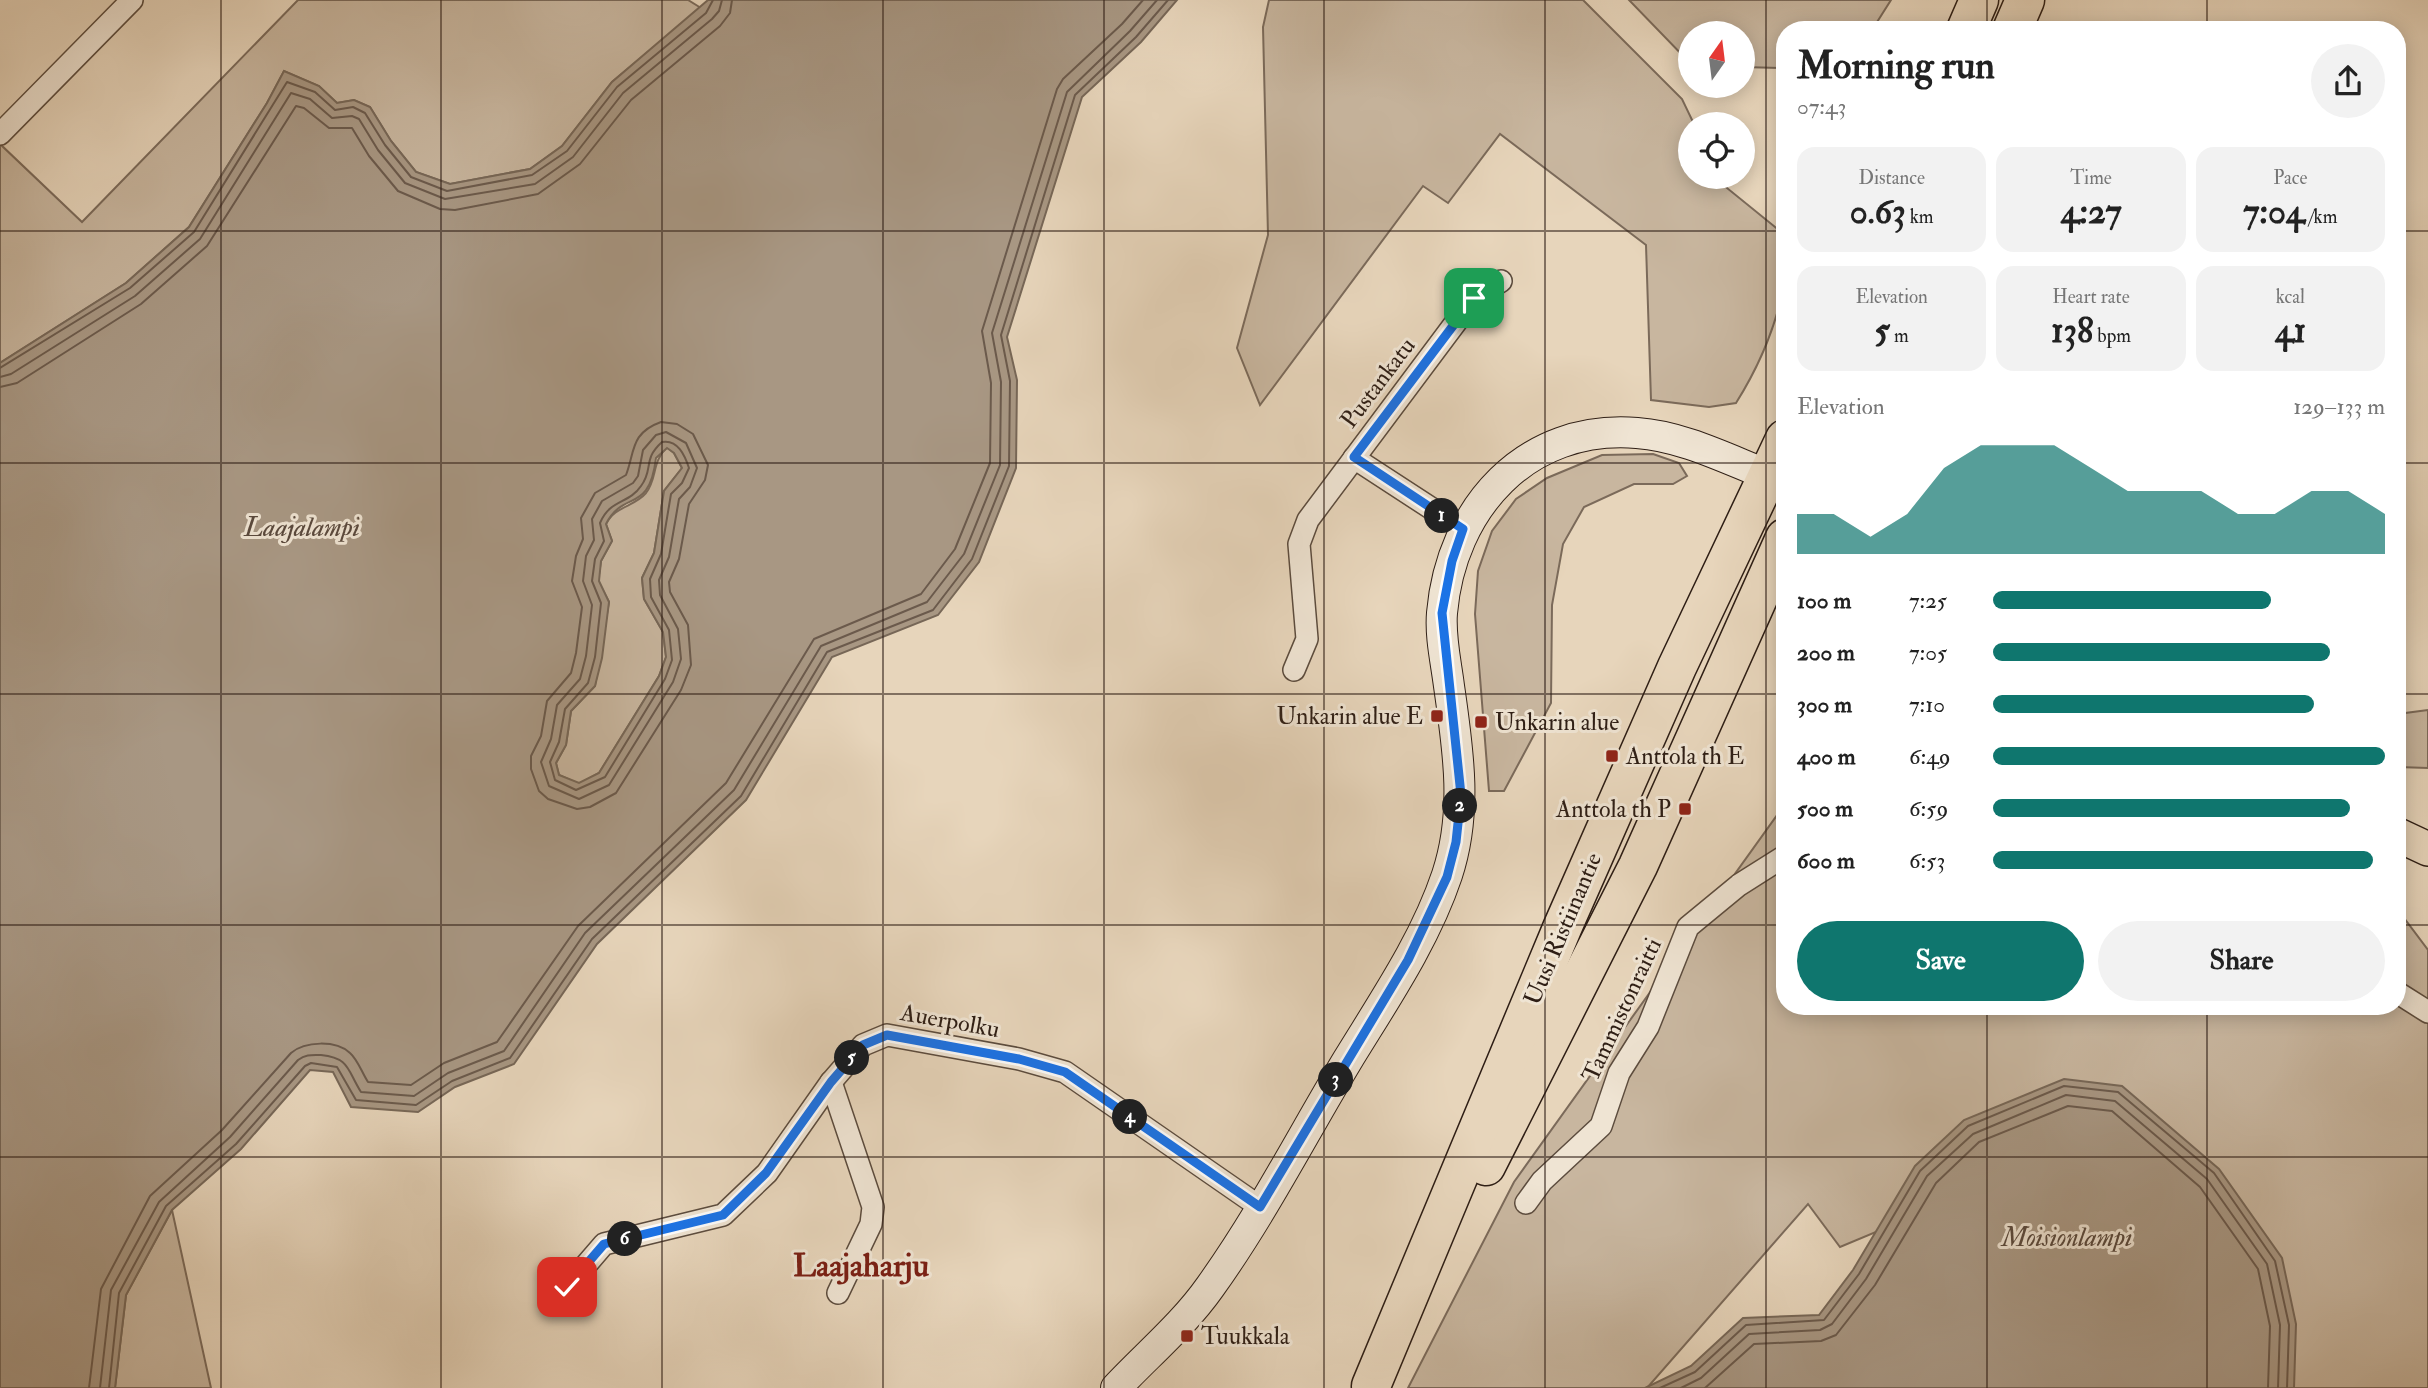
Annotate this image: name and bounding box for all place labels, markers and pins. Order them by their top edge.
pin [1444,268,1504,328]
pin: 1 [1424,498,1460,534]
place label: Unkarin alue E [1276,701,1423,732]
place label: Unkarin alue [1495,707,1619,738]
marker: Unkarin alue E [1429,708,1445,724]
marker: Unkarin alue [1473,714,1489,730]
place label: Anttola th E [1625,741,1744,772]
marker: Anttola th E [1604,748,1620,764]
pin: 2 [1442,788,1478,824]
place label: Anttola th P [1555,794,1671,825]
marker: Anttola th P [1677,801,1693,817]
pin: 5 [834,1040,870,1076]
pin: 3 [1318,1062,1354,1098]
pin: 4 [1112,1100,1148,1134]
pin: 6 [608,1222,642,1256]
pin [537,1257,597,1317]
place label: Tuukkala [1201,1321,1291,1352]
marker: Tuukkala [1179,1328,1195,1344]

